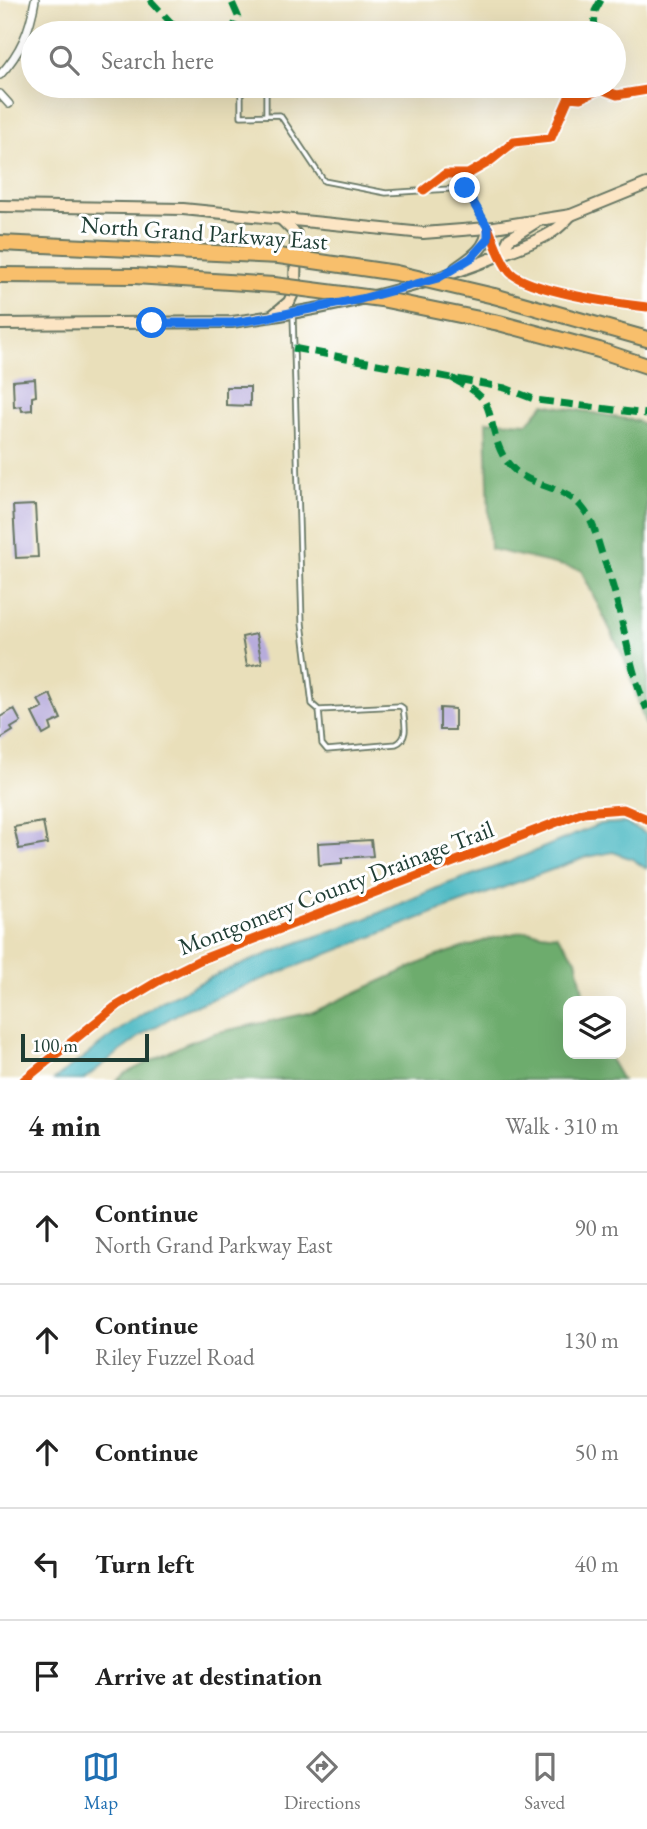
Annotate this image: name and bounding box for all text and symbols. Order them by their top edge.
search box [21,21,626,98]
icon: search [45,41,83,79]
text: Search here [101,43,214,77]
route end [449,172,480,203]
street label: North Grand Parkway East [79,208,329,257]
route start [136,307,167,338]
street label: Montgomery County Drainage Trail [174,813,498,962]
map controls [563,996,626,1059]
button: layers [563,996,626,1059]
scale bar [21,1031,149,1063]
text: 100 m [32,1033,78,1058]
text: 4 min [28,1106,101,1145]
text: Walk · 310 m [505,1111,619,1141]
text: Continue [95,1196,198,1230]
icon: ahead [28,1209,66,1247]
text: 90 m [574,1213,619,1243]
text: North Grand Parkway East [95,1230,332,1260]
text: Continue [95,1308,198,1342]
icon: ahead [28,1321,66,1359]
text: 130 m [563,1325,619,1355]
text: Riley Fuzzel Road [95,1342,255,1372]
icon: ahead [28,1433,66,1471]
text: Continue [95,1435,198,1469]
text: 50 m [574,1437,619,1467]
icon: left [28,1545,66,1583]
text: Turn left [95,1547,194,1581]
text: 40 m [574,1549,619,1579]
icon: arrive [28,1657,66,1695]
text: Arrive at destination [95,1659,322,1693]
tab: Map [82,1748,120,1815]
tab: Directions [284,1748,360,1815]
tab: Saved [524,1748,565,1815]

